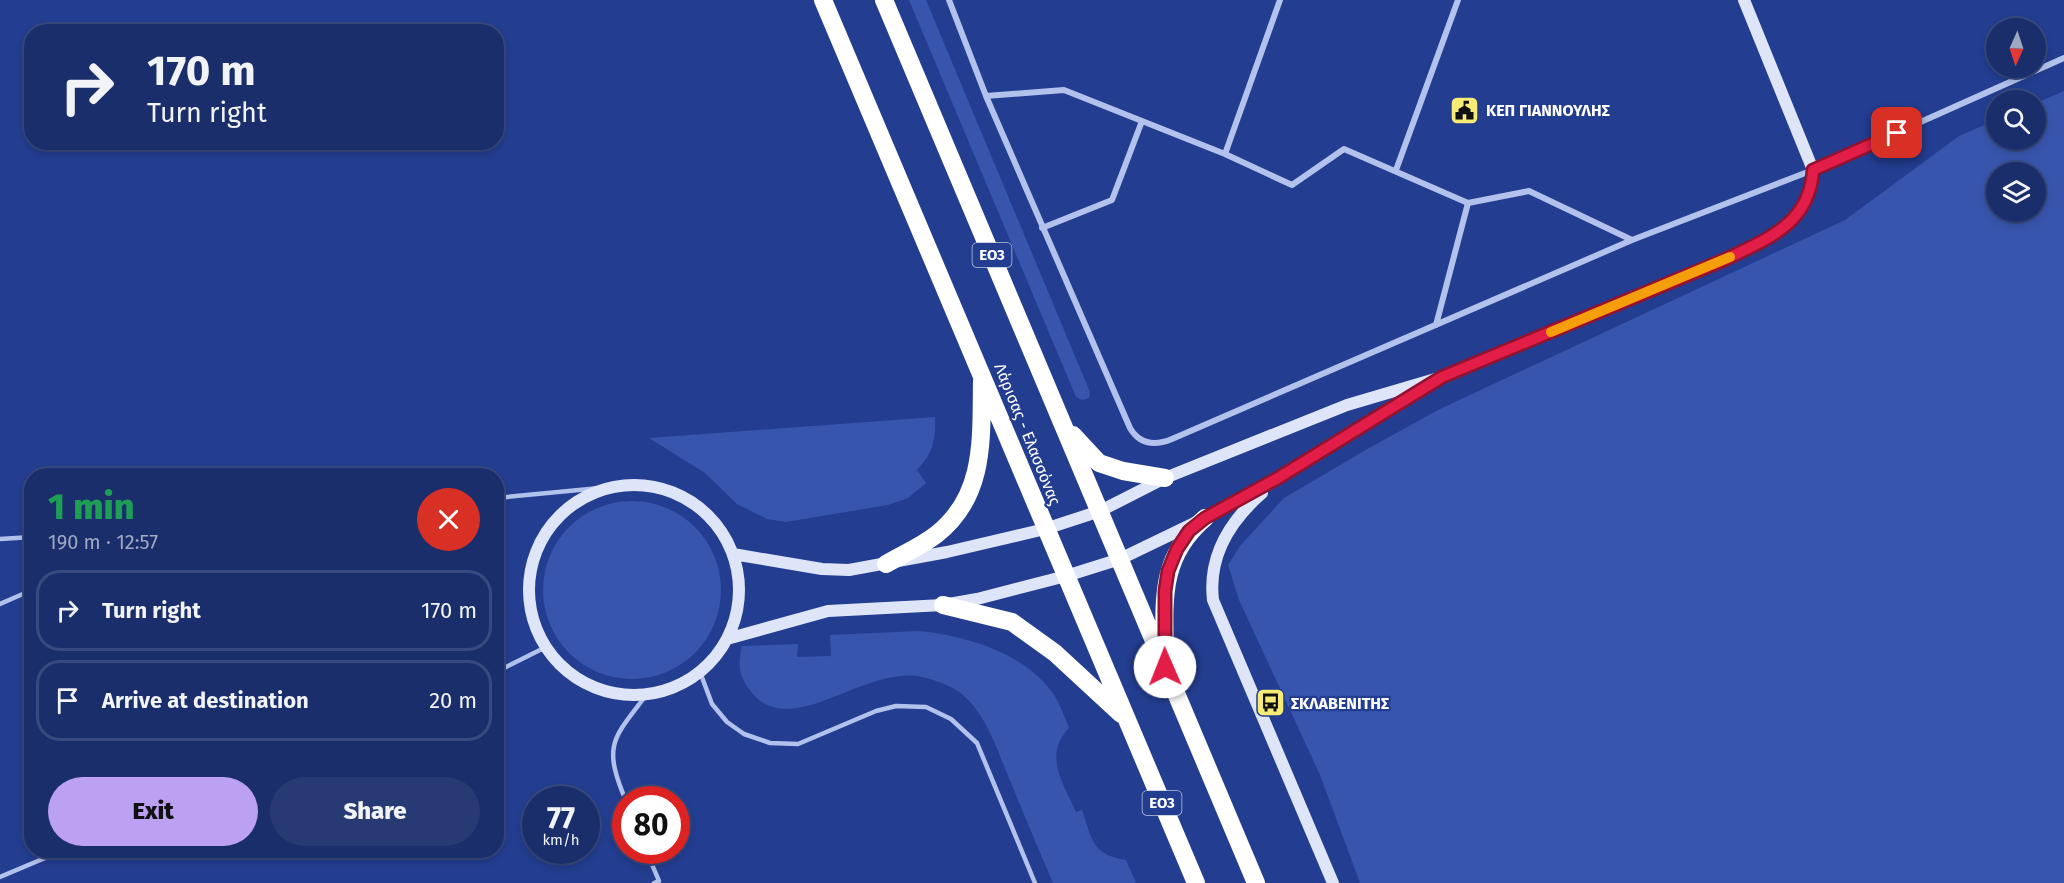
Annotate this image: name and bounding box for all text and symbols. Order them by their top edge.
north arrow [1986,18,2046,78]
map controls [1986,18,2046,222]
text: 170 m [147,46,256,96]
icon: right [48,48,126,126]
button: search [1986,90,2046,150]
public building icon: ΚΕΠ ΓΙΑΝΝΟΥΛΗΣ [1449,94,1481,126]
text: Turn right [147,97,267,129]
place label: ΚΕΠ ΓΙΑΝΝΟΥΛΗΣ [1486,101,1610,120]
pin [1871,107,1922,158]
icon: arrive [1880,116,1913,149]
button: layers [1986,162,2046,222]
road number: ΕΟ3 [972,243,1012,267]
street label: Λάρισας - Ελασσόνας [990,360,1065,508]
text: 1 min [48,485,134,529]
button: close [417,488,480,551]
text: 190 m · 12:57 [48,530,158,554]
icon: right [51,594,84,627]
text: Turn right [102,597,201,624]
text: 170 m [421,597,477,624]
position arrow [1133,635,1197,699]
icon: arrive [51,684,84,717]
text: Arrive at destination [102,687,309,714]
text: 20 m [429,687,477,714]
bus stop icon: ΣΚΛΑΒΕΝΙΤΗΣ [1254,687,1286,719]
place label: ΣΚΛΑΒΕΝΙΤΗΣ [1291,694,1389,713]
button: Exit [48,777,258,846]
button: Share [270,777,480,846]
speed limit sign: 80 [612,786,690,864]
road number: ΕΟ3 [1142,791,1182,815]
text: 77 [547,800,575,836]
text: km/h [542,831,580,849]

